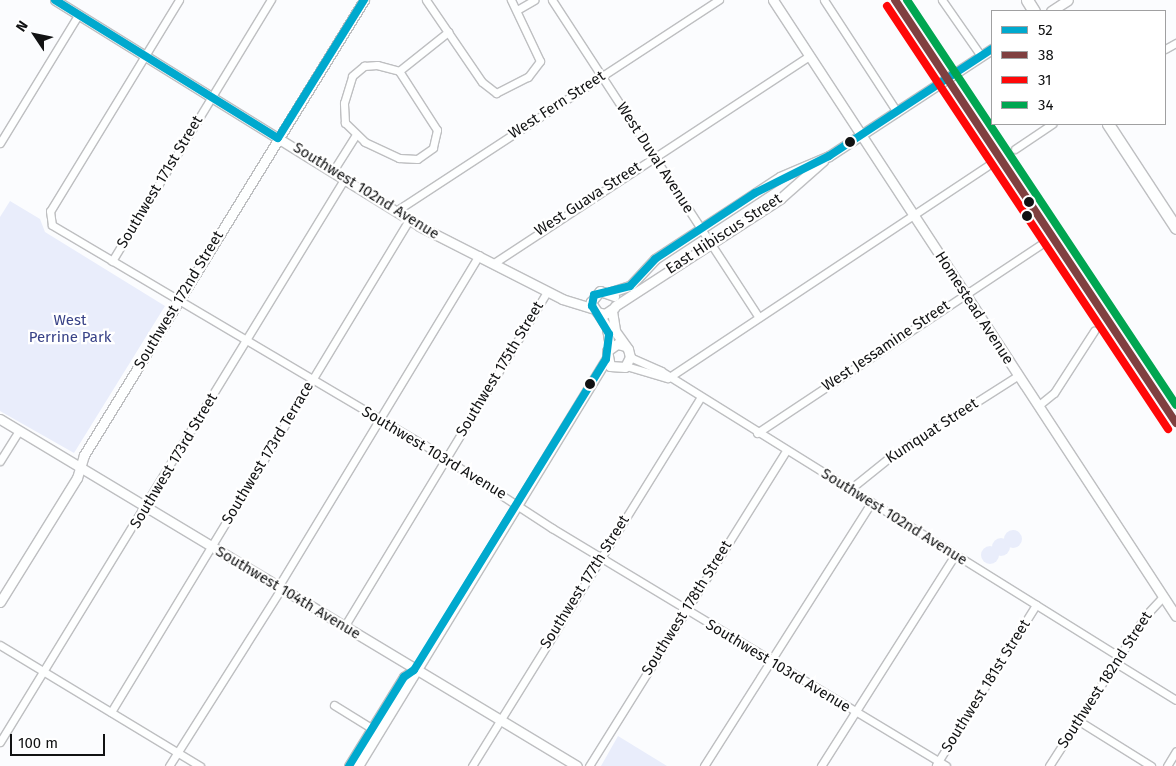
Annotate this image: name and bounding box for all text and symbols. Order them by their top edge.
north arrow [10,10,60,60]
legend [991,10,1166,125]
text: N [12,18,32,35]
text: 52 [1038,21,1053,39]
text: 38 [1038,46,1054,64]
street label: West Fern Street [506,67,608,143]
text: 31 [1038,71,1052,89]
text: 34 [1038,96,1053,114]
street label: West Duval Avenue [612,99,698,217]
street label: Southwest 171st Street [113,112,207,252]
unlabelled marker [845,137,855,147]
street label: Southwest 102nd Avenue [290,139,442,243]
street label: West Guava Street [532,158,644,240]
street label: East Hibiscus Street [663,190,785,278]
unlabelled marker [1024,197,1034,207]
unlabelled marker [1022,211,1032,221]
street label: Southwest 172nd Street [131,228,227,372]
street label: Homestead Avenue [931,248,1017,368]
street label: West Jessamine Street [819,297,953,395]
street label: Southwest 175th Street [453,298,547,440]
park label: West Perrine Park [29,311,111,346]
street label: Southwest 173rd Terrace [218,378,318,528]
unlabelled marker [585,379,595,389]
street label: Southwest 173rd Street [126,390,222,532]
street label: Kumquat Street [883,395,981,467]
street label: Southwest 103rd Avenue [358,403,510,503]
street label: Southwest 102nd Avenue [818,465,970,569]
street label: Southwest 177th Street [537,512,633,652]
street label: Southwest 178th Street [638,537,736,679]
street label: Southwest 104th Avenue [212,543,364,643]
street label: Southwest 182nd Street [1054,608,1156,752]
street label: Southwest 103rd Avenue [702,616,854,716]
street label: Southwest 181st Street [938,616,1034,756]
scale bar [12,724,108,756]
text: 100 m [18,734,58,752]

